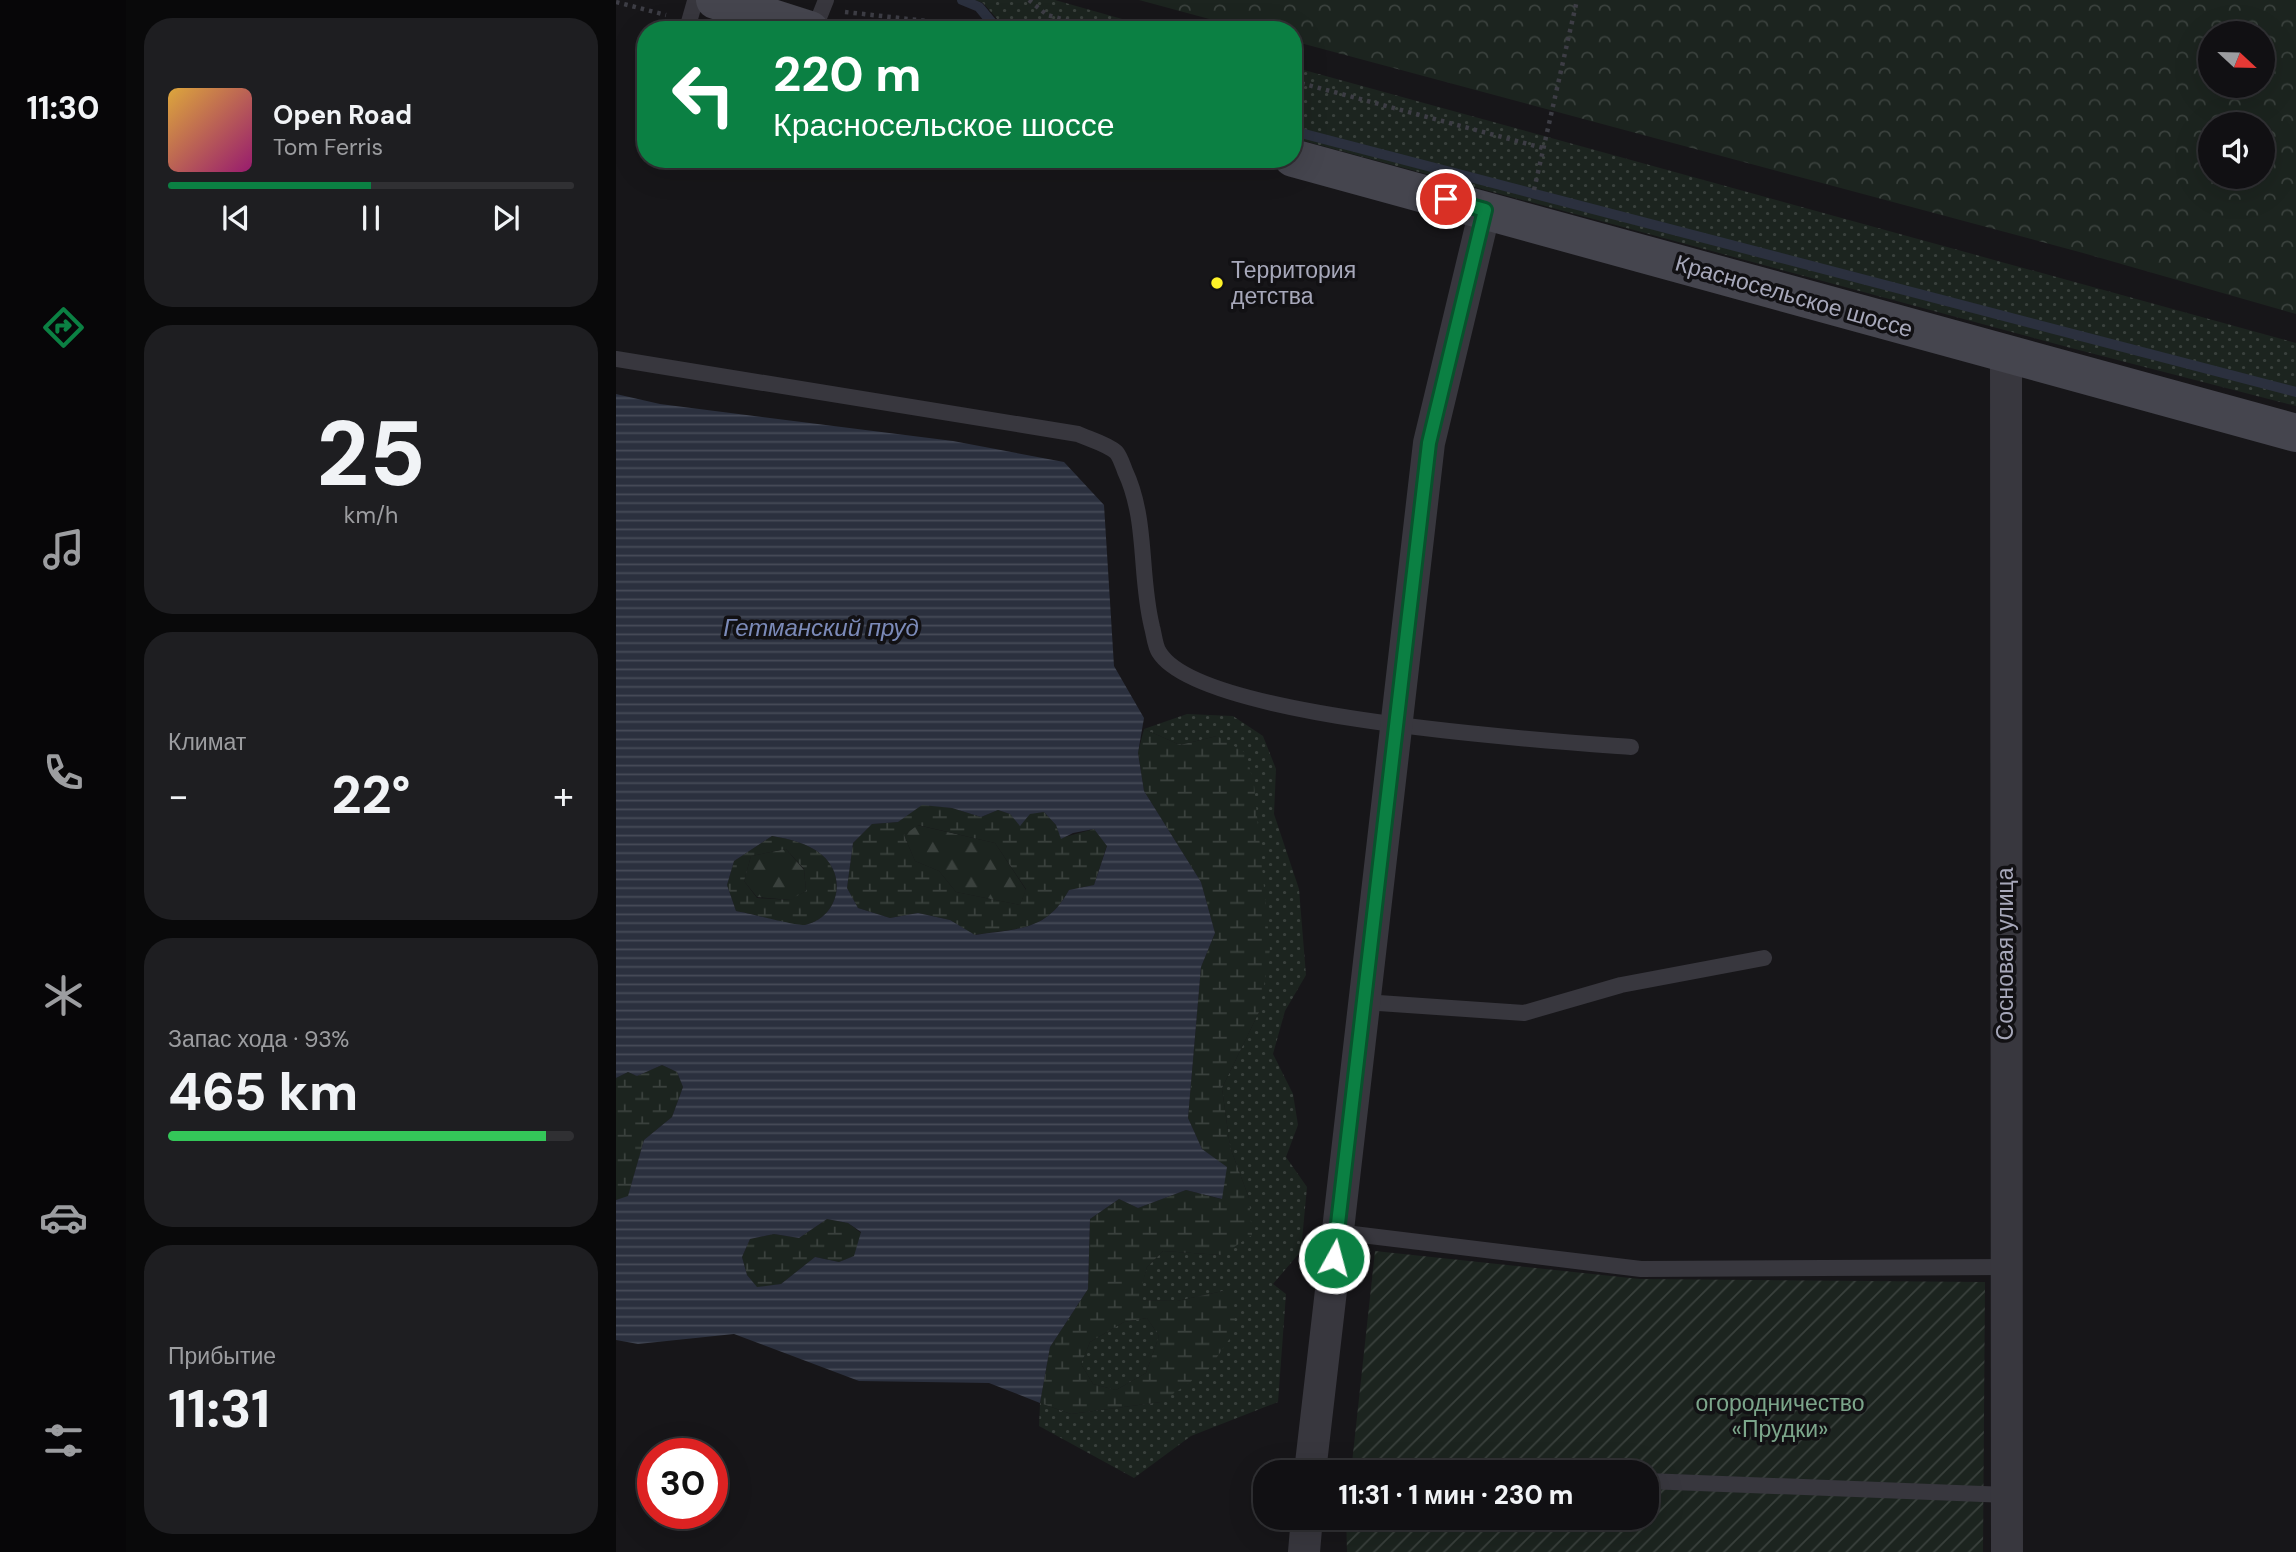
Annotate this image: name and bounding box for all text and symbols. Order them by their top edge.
north arrow [2198,21,2275,98]
map controls [2198,21,2275,189]
text: 220 m [773,42,921,106]
icon: left [658,49,749,140]
text: 11:30 [26,87,100,129]
text: Open Road [273,98,412,132]
text: Красносельское шоссе [773,104,1115,146]
button: sound [2198,112,2275,189]
text: Tom Ferris [273,132,383,162]
pin [1416,169,1476,229]
icon: arrive [1427,180,1465,218]
icon: previous [217,199,255,237]
icon: pause [352,199,390,237]
icon: next [487,199,525,237]
street label: Красносельское шоссе [1672,248,1916,344]
place label: Территория детства [1231,255,1356,311]
marker: Территория детства [1209,275,1225,291]
icon: directions [39,303,88,352]
text: 25 [316,395,426,513]
text: km/h [344,500,398,530]
icon: music [39,525,88,574]
water label: Гетманский пруд [723,612,919,643]
text: Климат [168,727,246,757]
icon: phone [39,748,88,797]
text: 22° [331,761,411,829]
text: − [168,771,189,821]
text: + [553,771,574,821]
street label: Сосновая улица [1990,867,2020,1040]
icon: climate [39,971,88,1020]
text: Запас хода · 93% [168,1024,349,1054]
text: 465 km [168,1058,358,1126]
icon: car [39,1193,88,1242]
position arrow [1297,1221,1371,1295]
text: Прибытие [168,1341,276,1371]
text: 11:31 [168,1375,270,1443]
park label: огородничество «Прудки» [1695,1388,1865,1444]
icon: filters [39,1416,88,1465]
speed limit sign: 30 [637,1438,728,1529]
text: 11:31 · 1 мин · 230 m [1339,1478,1573,1512]

